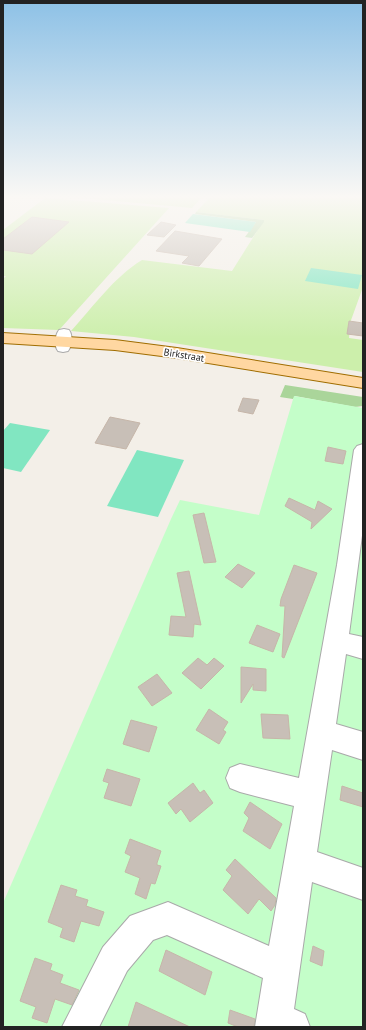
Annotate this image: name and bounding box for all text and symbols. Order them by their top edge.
street label: Birkstraat [163,345,206,365]

